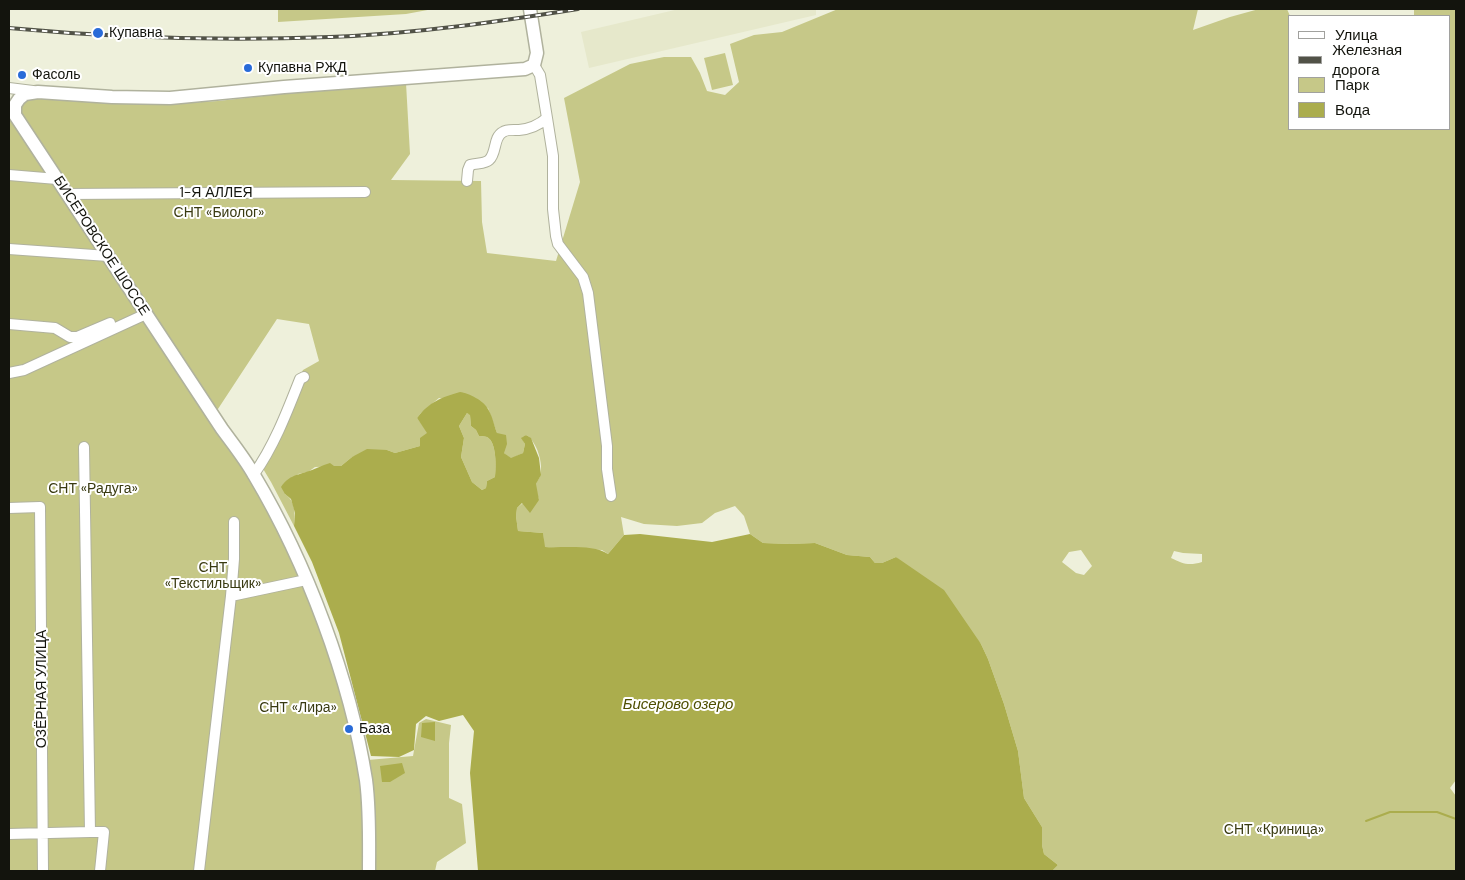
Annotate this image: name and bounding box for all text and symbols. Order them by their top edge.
legend [1288,15,1450,130]
place label: Купавна [109,25,162,41]
text: Улица [1335,25,1378,45]
marker: Купавна [91,26,105,40]
text: Железная дорога [1332,40,1402,80]
place label: Купавна РЖД [258,60,347,76]
marker: Купавна РЖД [242,62,254,74]
place label: Фасоль [32,67,81,83]
marker: Фасоль [16,69,28,81]
text: Парк [1335,75,1369,95]
text: Вода [1335,100,1370,120]
street label: БИСЕРОВСКОЕ ШОССЕ [50,173,152,319]
street label: 1-Я АЛЛЕЯ [179,185,253,201]
park label: СНТ «Биолог» [174,205,264,221]
park label: СНТ «Радуга» [48,481,138,497]
park label: СНТ «Текстильщик» [165,560,261,592]
street label: ОЗЁРНАЯ УЛИЦА [34,630,50,748]
water label: Бисерово озеро [623,696,733,714]
park label: СНТ «Лира» [259,700,337,716]
place label: База [359,721,390,737]
marker: База [343,723,355,735]
park label: СНТ «Криница» [1224,822,1324,838]

